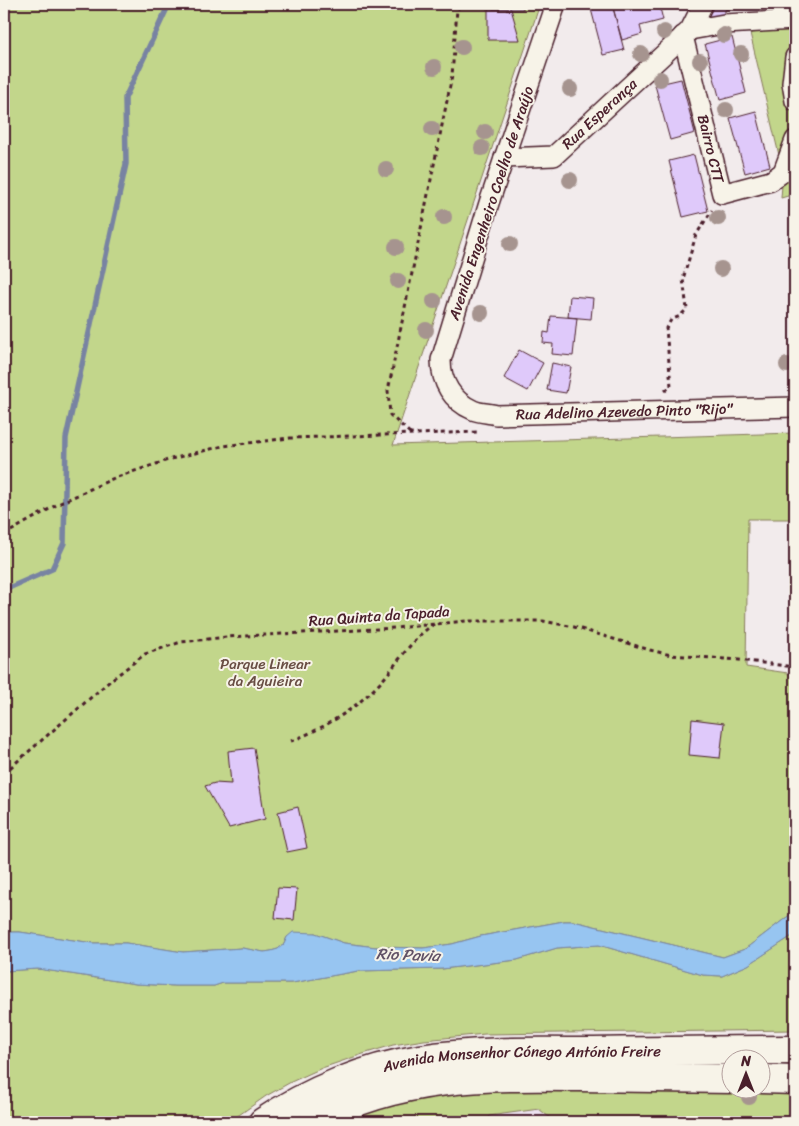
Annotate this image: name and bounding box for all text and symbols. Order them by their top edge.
street label: Rua Esperança [555,71,644,156]
street label: Avenida Engenheiro Coelho de Araújo [441,82,541,324]
street label: Bairro CTT [690,112,732,187]
street label: Rua Adelino Azevedo Pinto "Rijo" [515,396,734,427]
street label: Rua Quinta da Tapada [308,598,451,634]
park label: Parque Linear da Aguieira [220,651,311,694]
water label: Rio Pavia [376,939,442,970]
street label: Avenida Monsenhor Cónego António Freire [379,1038,661,1080]
north arrow [722,1048,772,1098]
text: N [740,1049,751,1074]

